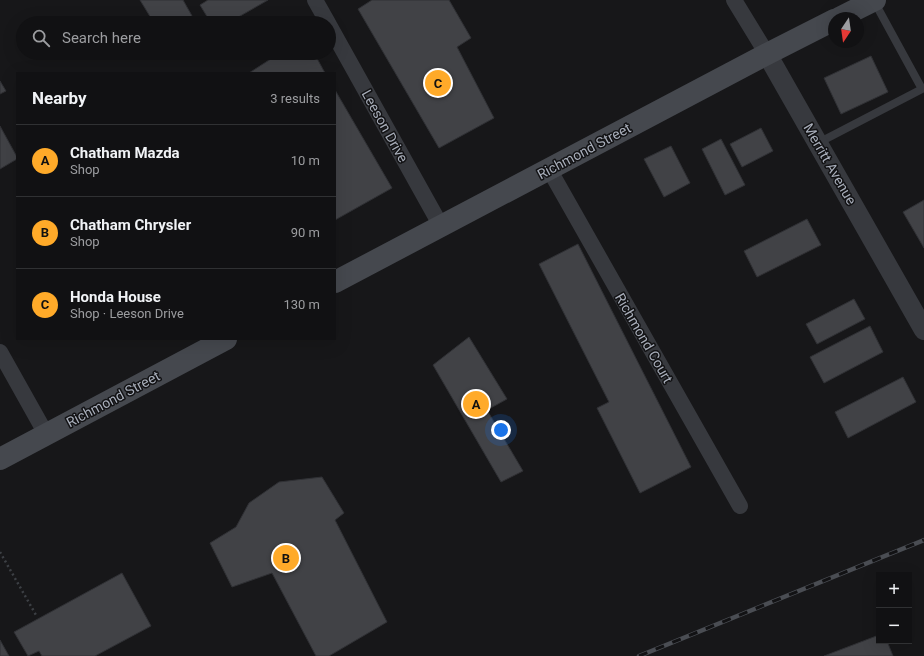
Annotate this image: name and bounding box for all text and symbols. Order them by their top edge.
north arrow [828,12,864,48]
search box [16,16,336,60]
icon: search [30,27,52,49]
text: Search here [62,29,141,47]
pin: C [425,68,451,98]
street label: Leeson Drive [359,87,411,165]
text: Nearby [32,88,87,108]
text: 3 results [270,91,320,106]
street label: Richmond Street [535,119,634,182]
street label: Merritt Avenue [800,121,860,207]
text: Chatham Mazda [70,144,180,162]
text: A [41,153,49,168]
text: 10 m [291,153,320,168]
text: Shop [70,162,100,177]
text: Chatham Chrysler [70,216,191,234]
text: B [41,225,49,240]
text: 90 m [291,225,320,240]
text: Shop [70,234,100,249]
text: Honda House [70,288,161,306]
street label: Richmond Court [612,290,676,386]
text: C [41,297,49,312]
text: 130 m [283,297,320,312]
text: Shop · Leeson Drive [70,306,184,321]
street label: Richmond Street [64,367,163,430]
pin: A [463,389,489,419]
your location [491,420,511,440]
pin: B [273,543,299,573]
map controls [876,572,912,644]
button: + [876,572,912,608]
button: − [876,608,912,644]

